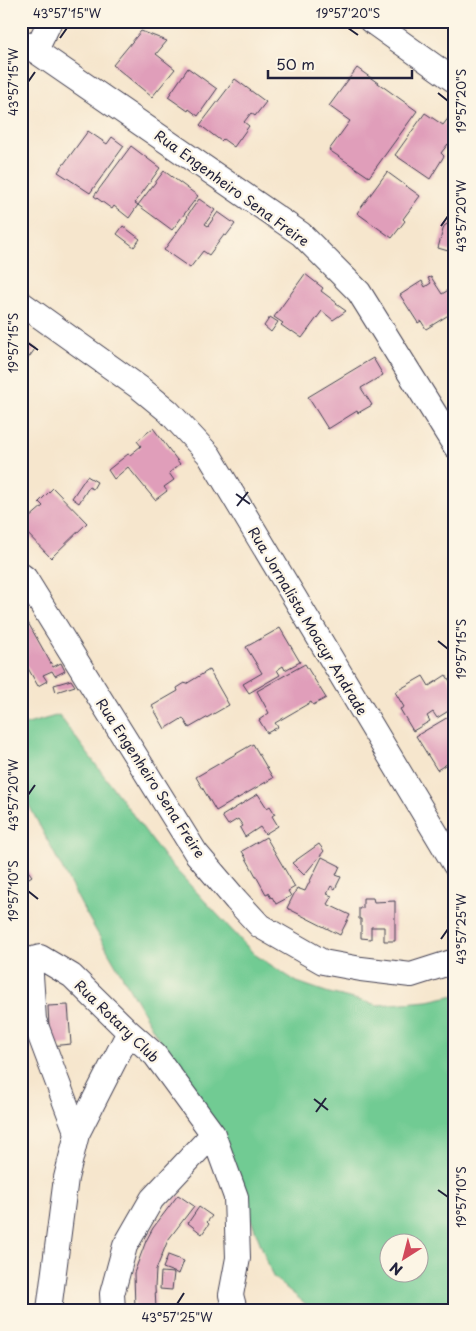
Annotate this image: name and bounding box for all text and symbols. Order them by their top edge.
text: 43°57'15"W [33,4,102,22]
text: 19°57'20"S [316,4,380,22]
text: 43°57'15"W [4,47,22,116]
scale bar [268,48,412,80]
text: 50 m [276,52,315,75]
text: 19°57'20"S [452,69,470,133]
street label: Rua Engenheiro Sena Freire [150,125,314,251]
text: 43°57'20"W [452,179,470,252]
text: 19°57'15"S [4,313,22,373]
street label: Rua Jornalista Moacyr Andrade [243,523,373,719]
text: 19°57'15"S [452,619,470,679]
street label: Rua Engenheiro Sena Freire [91,694,211,862]
text: 43°57'20"W [4,758,22,831]
text: 19°57'10"S [4,860,22,922]
text: 43°57'25"W [452,893,470,965]
street label: Rua Rotary Club [70,975,164,1067]
text: 19°57'10"S [452,1166,470,1228]
north arrow [378,1234,428,1284]
text: N [385,1257,407,1281]
text: 43°57'25"W [142,1308,213,1326]

